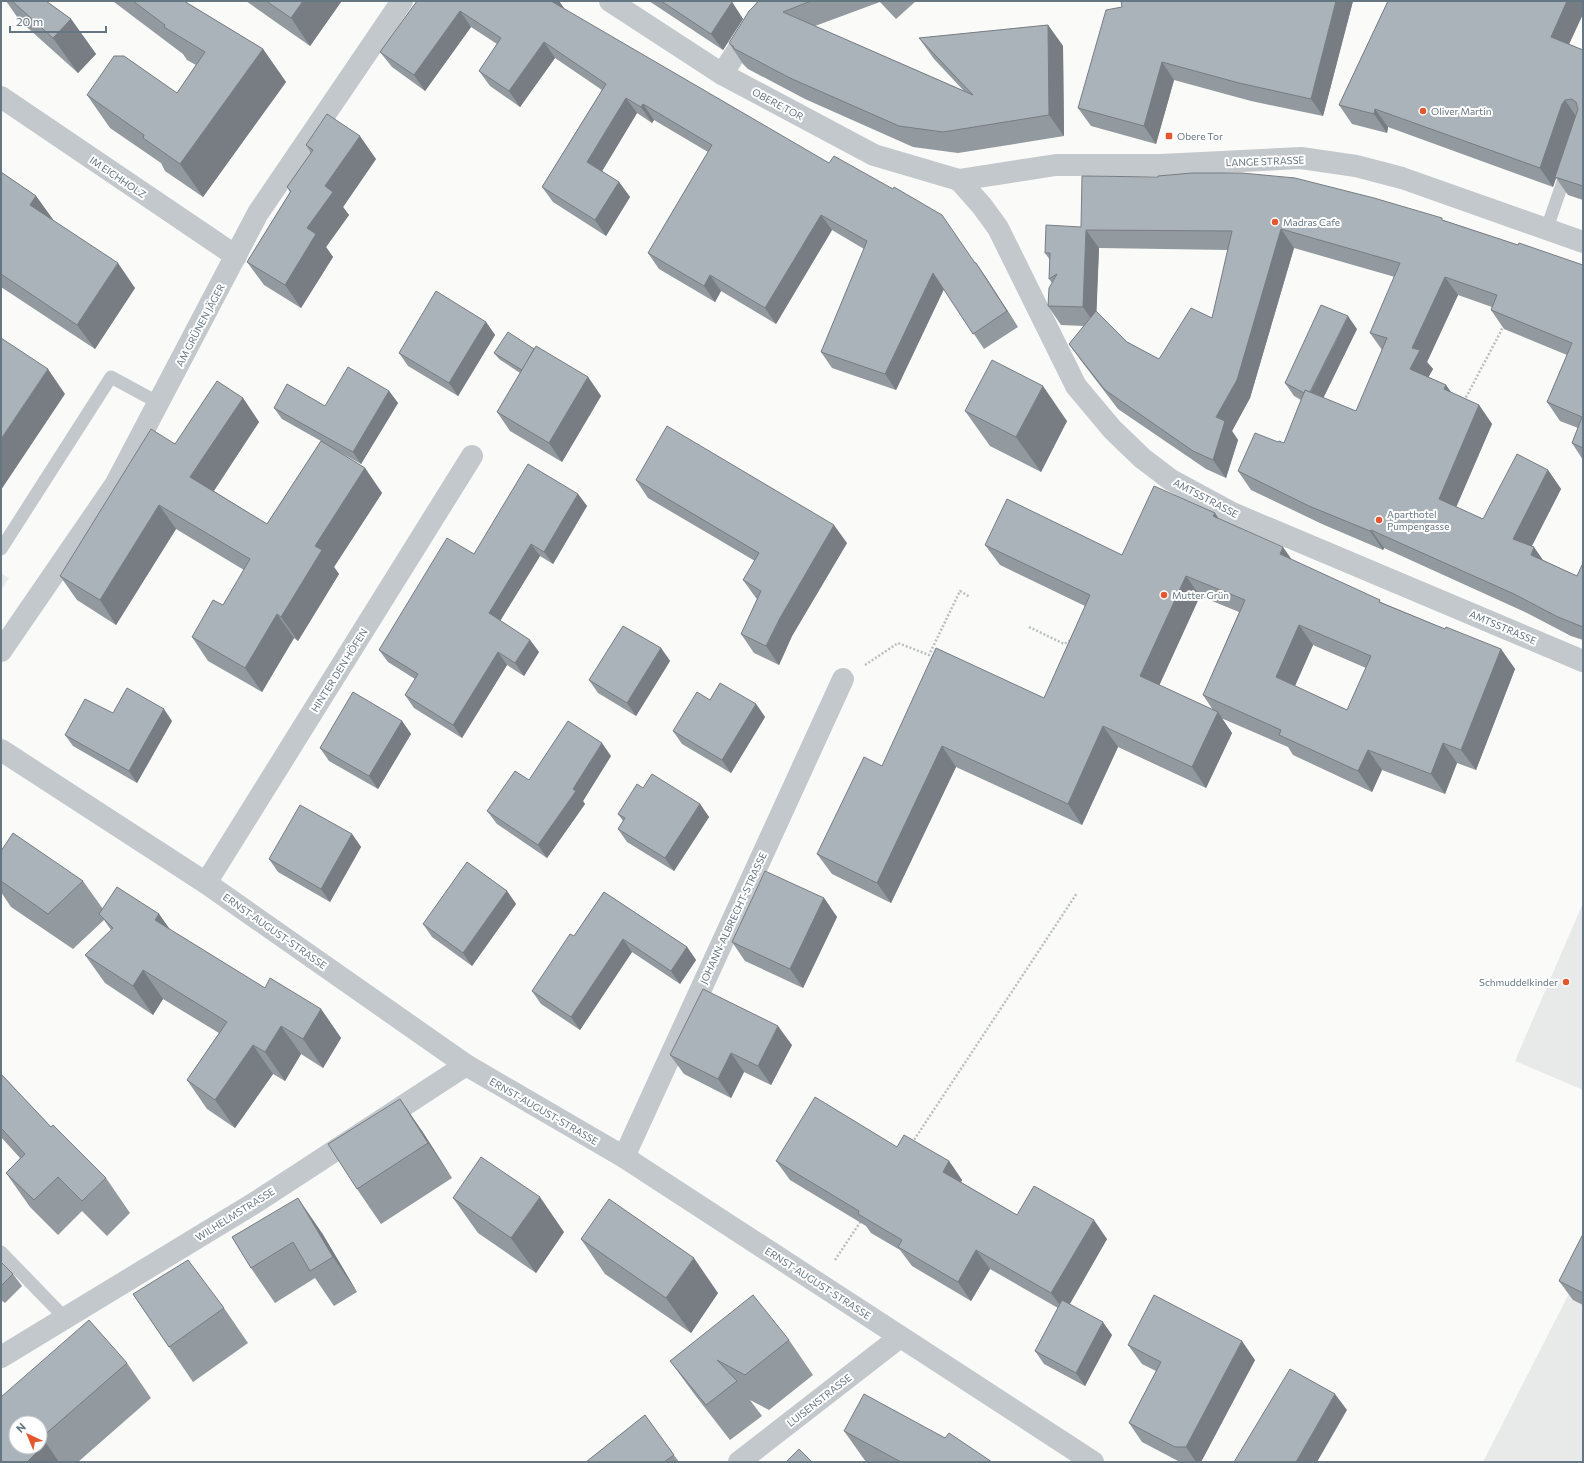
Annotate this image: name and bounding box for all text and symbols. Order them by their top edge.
scale bar [10,8,106,34]
text: 20 m [16,14,43,28]
street label: OBERE TOR [750,86,806,123]
place label: Oliver Martin [1431,105,1492,117]
marker: Oliver Martin [1418,106,1428,116]
place label: Obere Tor [1177,130,1223,142]
marker: Obere Tor [1164,131,1174,141]
street label: IM EICHHOLZ [88,154,149,200]
street label: LANGE STRASSE [1225,154,1305,168]
place label: Madras Cafe [1283,216,1340,228]
marker: Madras Cafe [1270,217,1280,227]
street label: AM GRÜNEN JÄGER [173,281,227,368]
street label: AMTSSTRASSE [1171,476,1241,520]
place label: Aparthotel Pumpengasse [1387,508,1449,532]
marker: Aparthotel Pumpengasse [1374,515,1384,525]
place label: Mutter Grün [1172,589,1229,601]
marker: Mutter Grün [1159,590,1169,600]
street label: AMTSSTRASSE [1468,607,1538,647]
street label: HINTER DEN HÖFEN [308,626,370,714]
street label: JOHANN-ALBRECHT-STRASSE [697,850,769,986]
street label: ERNST-AUGUST-STRASSE [221,891,329,971]
place label: Schmuddelkinder [1479,976,1558,988]
marker: Schmuddelkinder [1561,977,1571,987]
street label: ERNST-AUGUST-STRASSE [487,1075,601,1147]
street label: WILHELMSTRASSE [193,1185,277,1243]
street label: ERNST-AUGUST-STRASSE [763,1244,873,1322]
street label: LUISENSTRASSE [784,1371,854,1429]
north arrow [8,1415,48,1455]
text: N [13,1420,28,1435]

